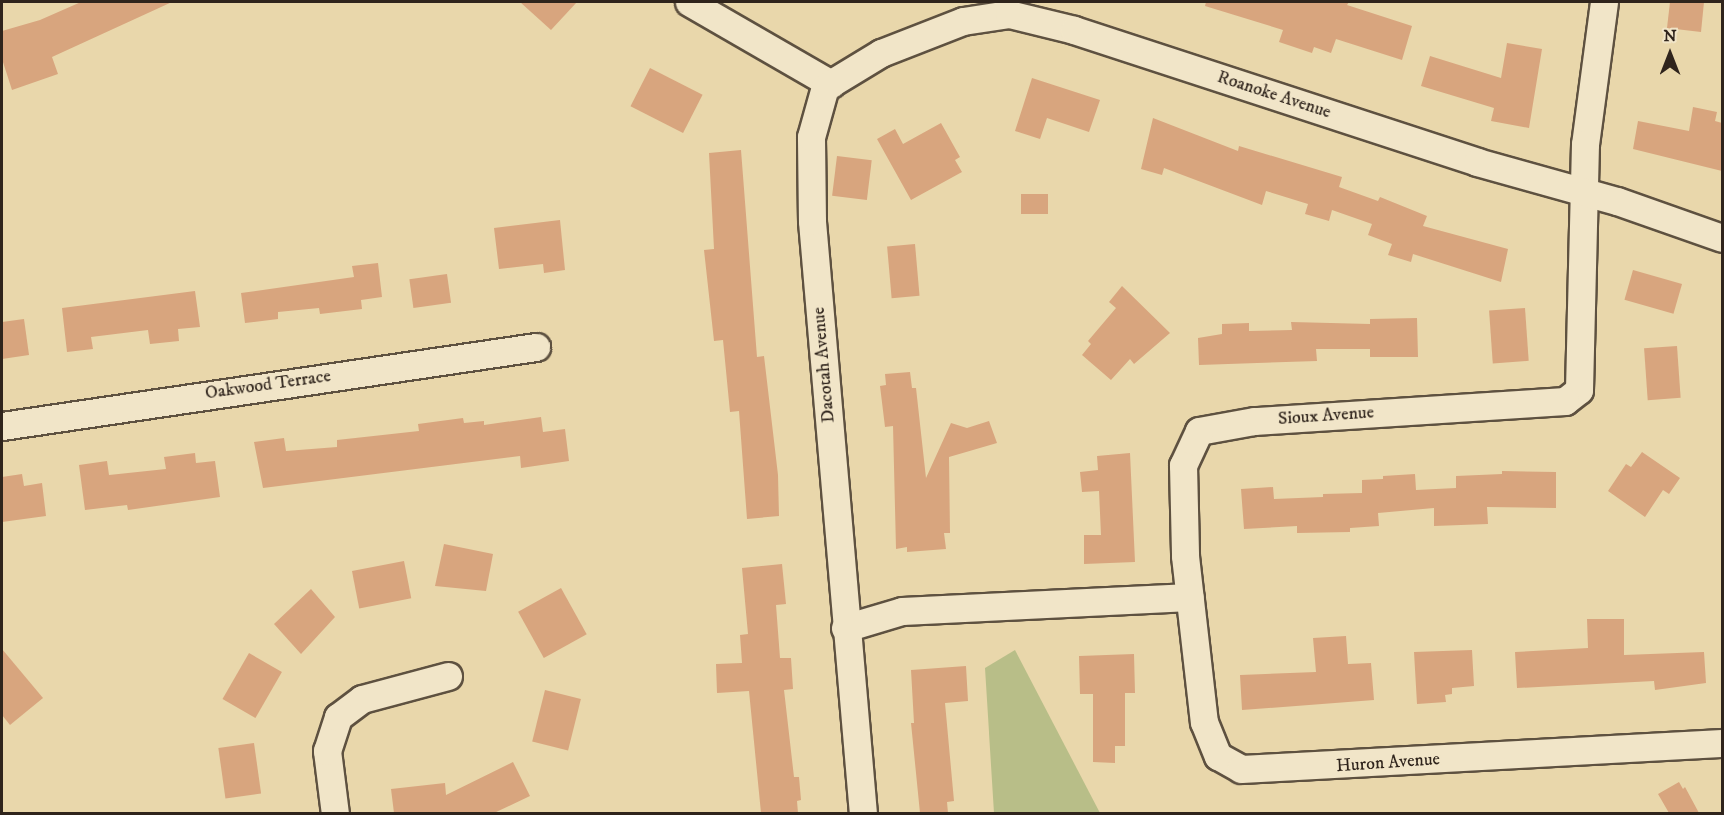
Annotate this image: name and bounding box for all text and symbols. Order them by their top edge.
north arrow [1640,24,1700,84]
text: N [1663,26,1677,46]
street label: Roanoke Avenue [1214,66,1334,124]
street label: Dacotah Avenue [808,306,840,424]
street label: Oakwood Terrace [204,365,332,405]
street label: Sioux Avenue [1277,402,1375,430]
street label: Huron Avenue [1335,749,1441,777]

